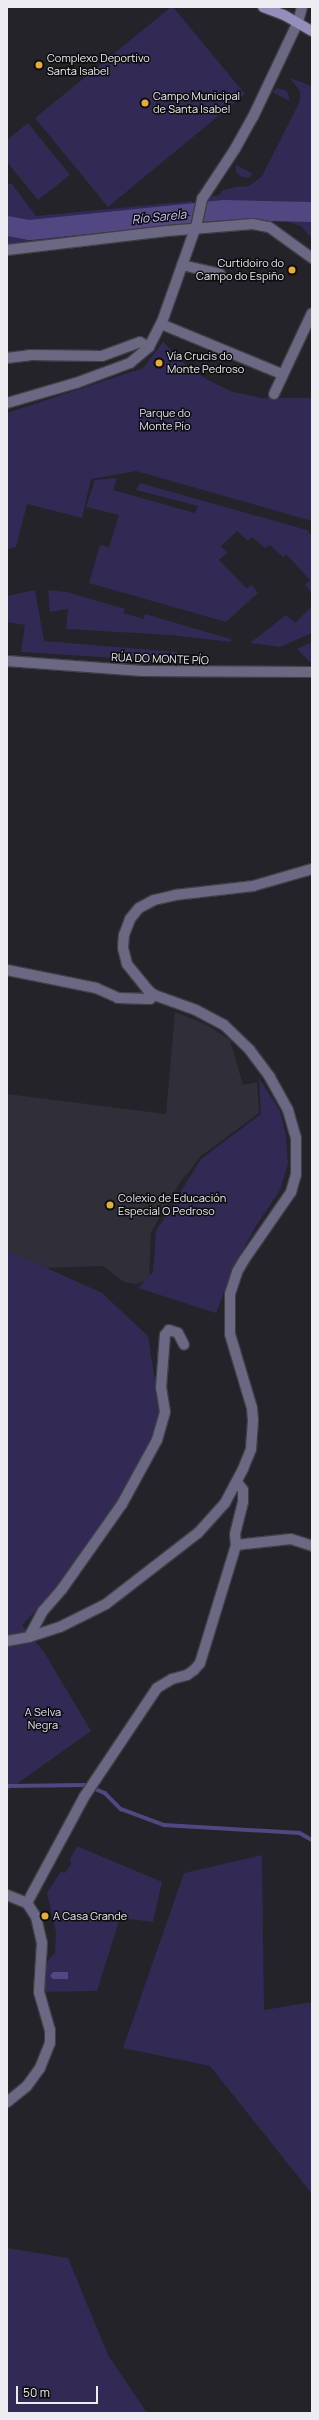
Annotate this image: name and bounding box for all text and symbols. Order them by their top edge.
place label: Complexo Deportivo Santa Isabel [47,52,150,78]
marker: Complexo Deportivo Santa Isabel [34,60,44,70]
place label: Campo Municipal de Santa Isabel [153,90,240,116]
marker: Campo Municipal de Santa Isabel [140,98,150,108]
water label: Río Sarela [131,207,187,227]
place label: Curtidoiro do Campo do Espiño [196,257,284,283]
marker: Curtidoiro do Campo do Espiño [287,265,297,275]
place label: Vía Crucis do Monte Pedroso [167,350,244,376]
marker: Vía Crucis do Monte Pedroso [154,358,164,368]
park label: Parque do Monte Pío [139,407,191,433]
street label: RÚA DO MONTE PÍO [111,651,209,667]
place label: Colexio de Educación Especial O Pedroso [118,1192,226,1218]
marker: Colexio de Educación Especial O Pedroso [105,1200,115,1210]
park label: A Selva Negra [25,1706,61,1732]
place label: A Casa Grande [53,1909,127,1923]
marker: A Casa Grande [40,1911,50,1921]
scale bar [18,2378,100,2404]
text: 50 m [23,2384,50,2401]

